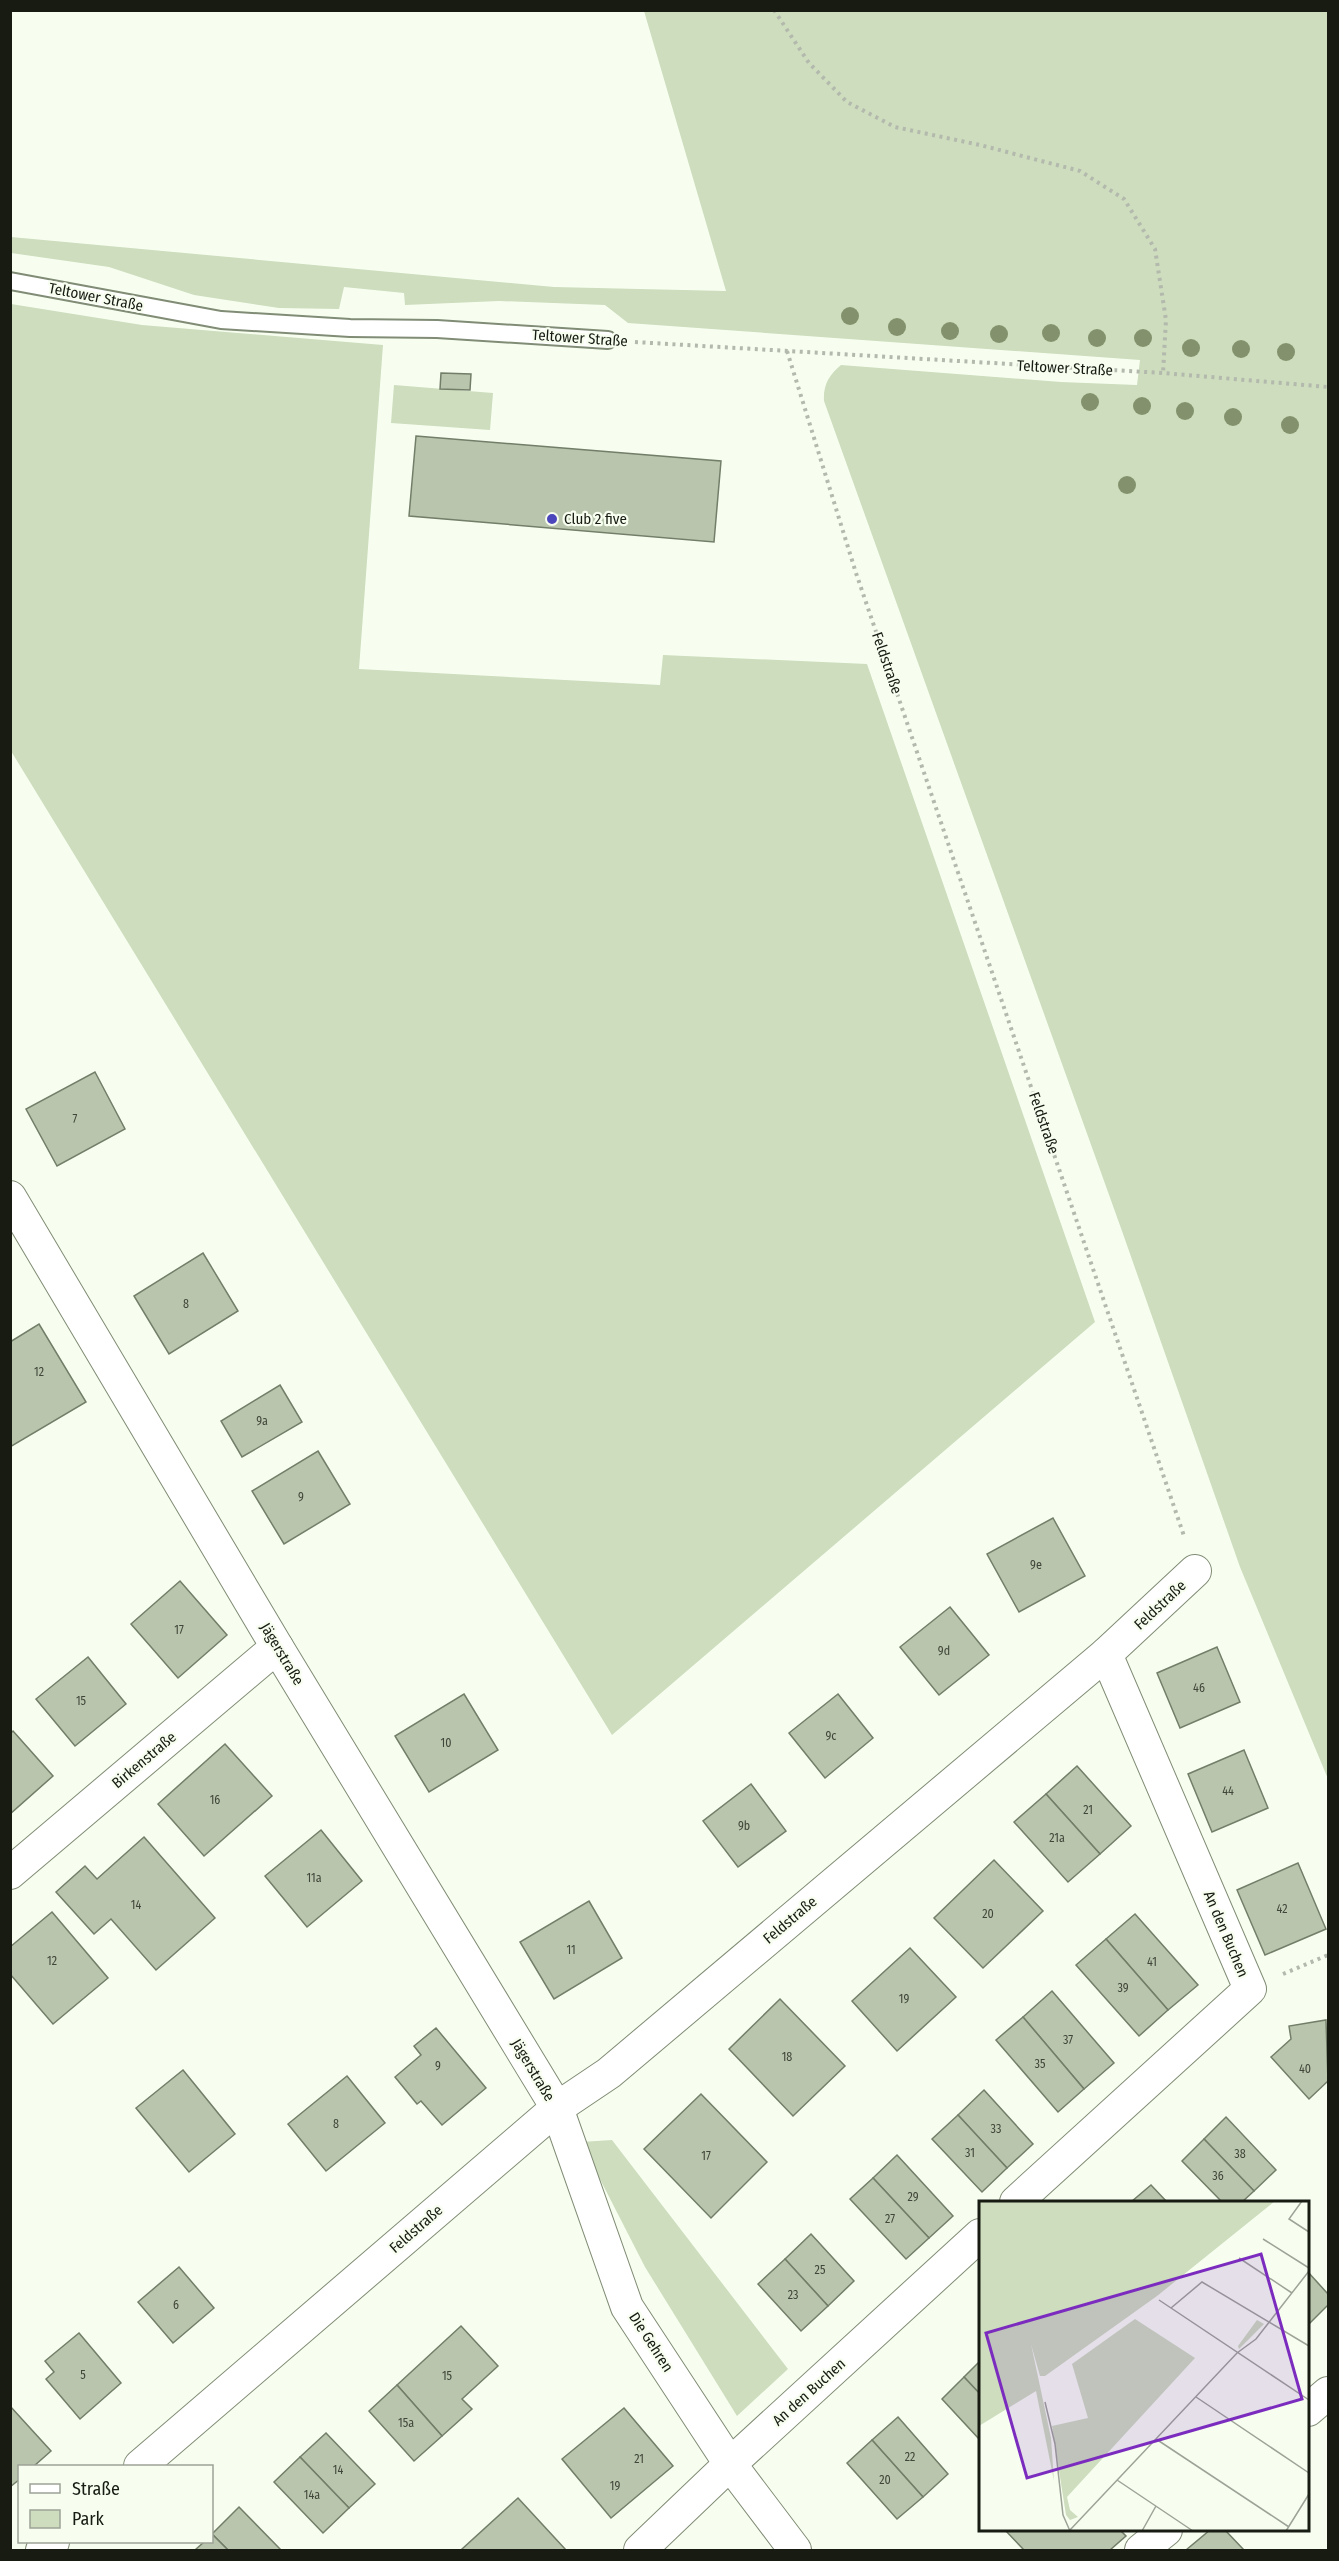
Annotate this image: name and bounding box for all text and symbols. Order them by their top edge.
street label: Teltower Straße [47,279,145,315]
street label: Teltower Straße [532,326,628,350]
street label: Teltower Straße [1017,357,1113,379]
place label: Club 2 five [564,510,627,528]
marker: Club 2 five [545,512,559,526]
street label: Feldstraße [868,630,906,696]
street label: Feldstraße [1025,1090,1063,1156]
house number: 7 [73,1112,78,1126]
house number: 8 [183,1297,189,1311]
house number: 12 [34,1365,44,1379]
house number: 9a [256,1414,268,1428]
house number: 9 [298,1490,304,1504]
house number: 9e [1030,1558,1042,1572]
street label: Feldstraße [1130,1577,1190,1633]
street label: Jägerstraße [256,1620,308,1688]
house number: 17 [174,1623,184,1637]
house number: 9d [938,1644,950,1658]
house number: 46 [1193,1681,1205,1695]
house number: 15 [76,1694,87,1708]
street label: Birkenstraße [108,1728,180,1792]
house number: 9c [826,1729,836,1743]
house number: 10 [441,1736,451,1750]
house number: 44 [1222,1784,1234,1798]
house number: 16 [210,1793,220,1807]
house number: 21 [1083,1803,1093,1817]
house number: 9b [738,1819,750,1833]
house number: 21a [1049,1831,1065,1845]
house number: 11a [306,1871,322,1885]
street label: An den Buchen [1200,1888,1252,1980]
street label: Feldstraße [760,1892,820,1948]
house number: 14 [131,1898,141,1912]
house number: 42 [1277,1902,1287,1916]
house number: 20 [982,1907,994,1921]
house number: 11 [566,1943,576,1957]
house number: 12 [47,1954,57,1968]
house number: 41 [1147,1955,1157,1969]
house number: 39 [1117,1981,1129,1995]
house number: 19 [899,1992,909,2006]
house number: 37 [1063,2033,1073,2047]
street label: Jägerstraße [507,2036,559,2104]
house number: 18 [782,2050,792,2064]
house number: 35 [1035,2057,1046,2071]
house number: 9 [435,2059,441,2073]
house number: 40 [1299,2062,1311,2076]
house number: 8 [333,2117,339,2131]
house number: 33 [991,2122,1001,2136]
house number: 31 [965,2146,975,2160]
house number: 38 [1234,2147,1246,2161]
house number: 17 [701,2149,711,2163]
house number: 36 [1212,2169,1224,2183]
house number: 29 [907,2190,919,2204]
street label: Feldstraße [386,2201,446,2257]
inset map [979,2201,1309,2531]
house number: 27 [885,2212,895,2226]
house number: 25 [815,2263,826,2277]
house number: 23 [788,2288,798,2302]
house number: 6 [173,2298,179,2312]
street label: Die Gehren [625,2309,677,2375]
street label: An den Buchen [769,2355,849,2429]
house number: 5 [80,2368,86,2382]
house number: 15 [442,2369,453,2383]
house number: 15a [398,2416,414,2430]
house number: 22 [905,2450,915,2464]
house number: 21 [634,2452,644,2466]
house number: 14 [333,2463,343,2477]
legend [18,2465,213,2543]
house number: 20 [879,2473,891,2487]
text: Straße [72,2478,120,2500]
house number: 19 [610,2479,620,2493]
house number: 14a [304,2488,320,2502]
text: Park [72,2508,105,2530]

